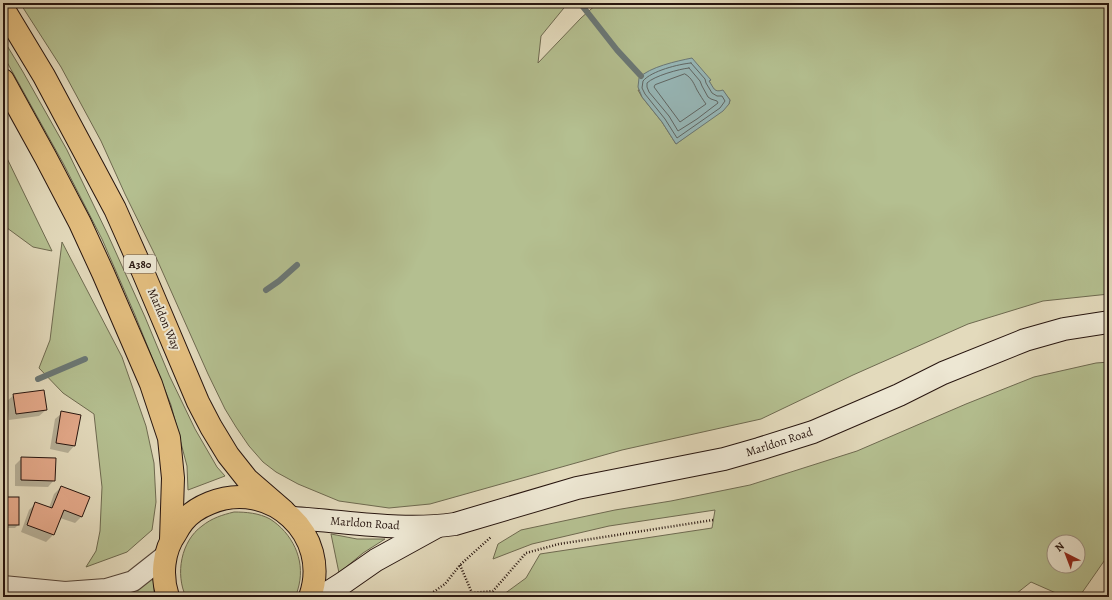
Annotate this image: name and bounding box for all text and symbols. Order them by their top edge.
road number: A380 [124,255,156,273]
street label: Marldon Way [144,286,184,353]
street label: Marldon Road [743,423,815,460]
street label: Marldon Road [330,513,401,533]
north arrow [1046,534,1086,574]
text: N [1052,539,1068,555]

